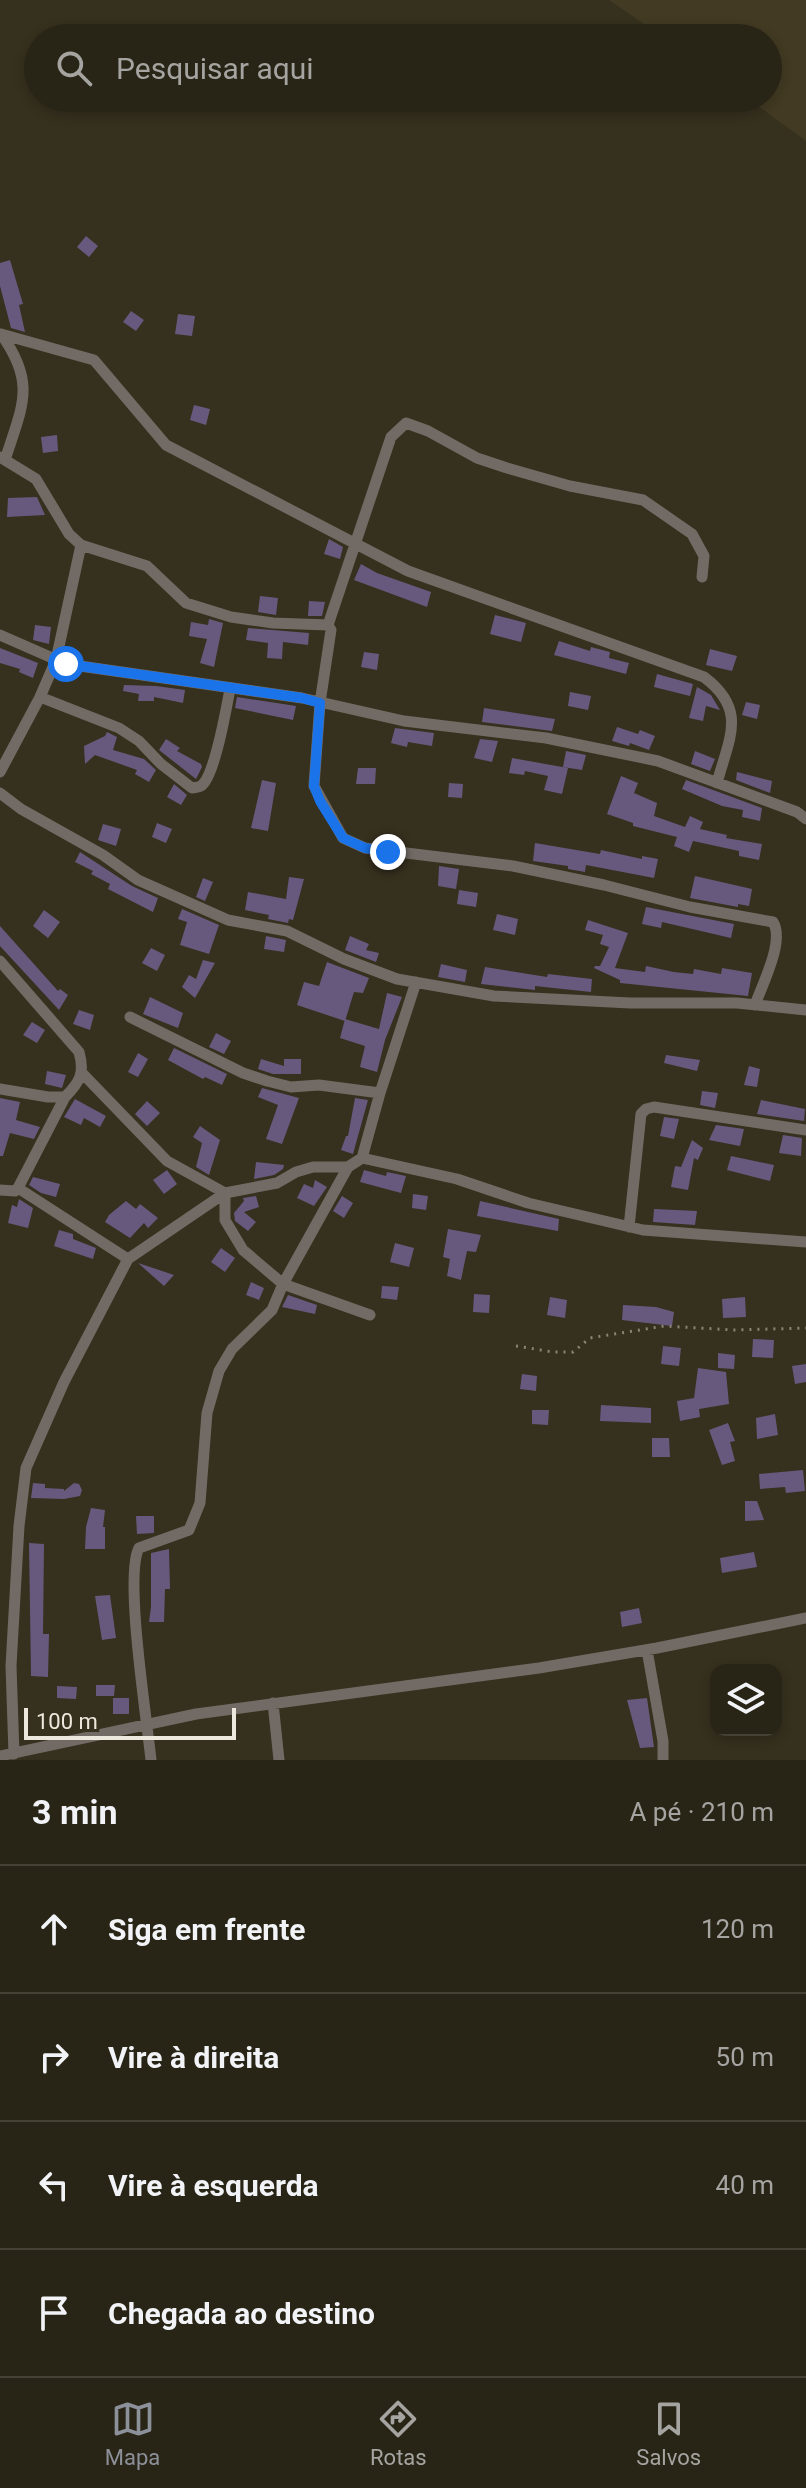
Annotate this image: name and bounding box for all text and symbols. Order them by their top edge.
search box [24,24,782,112]
icon: search [52,46,96,90]
text: Pesquisar aqui [116,51,314,86]
route start [48,646,84,682]
route end [370,834,406,870]
map controls [710,1664,782,1736]
button: layers [710,1664,782,1736]
scale bar [24,1704,236,1740]
text: 100 m [36,1709,98,1734]
text: 3 min [32,1792,117,1832]
text: A pé · 210 m [629,1797,774,1827]
icon: ahead [32,1907,76,1951]
text: Siga em frente [108,1912,306,1947]
text: 120 m [701,1914,774,1944]
icon: right [32,2035,76,2079]
text: Vire à direita [108,2040,279,2075]
text: 50 m [716,2042,774,2072]
icon: left [32,2163,76,2207]
text: Vire à esquerda [108,2168,319,2203]
text: 40 m [716,2170,774,2200]
icon: arrive [32,2291,76,2335]
text: Chegada ao destino [108,2296,375,2331]
tab: Mapa [105,2397,160,2470]
tab: Rotas [370,2397,427,2470]
tab: Salvos [636,2397,701,2470]

